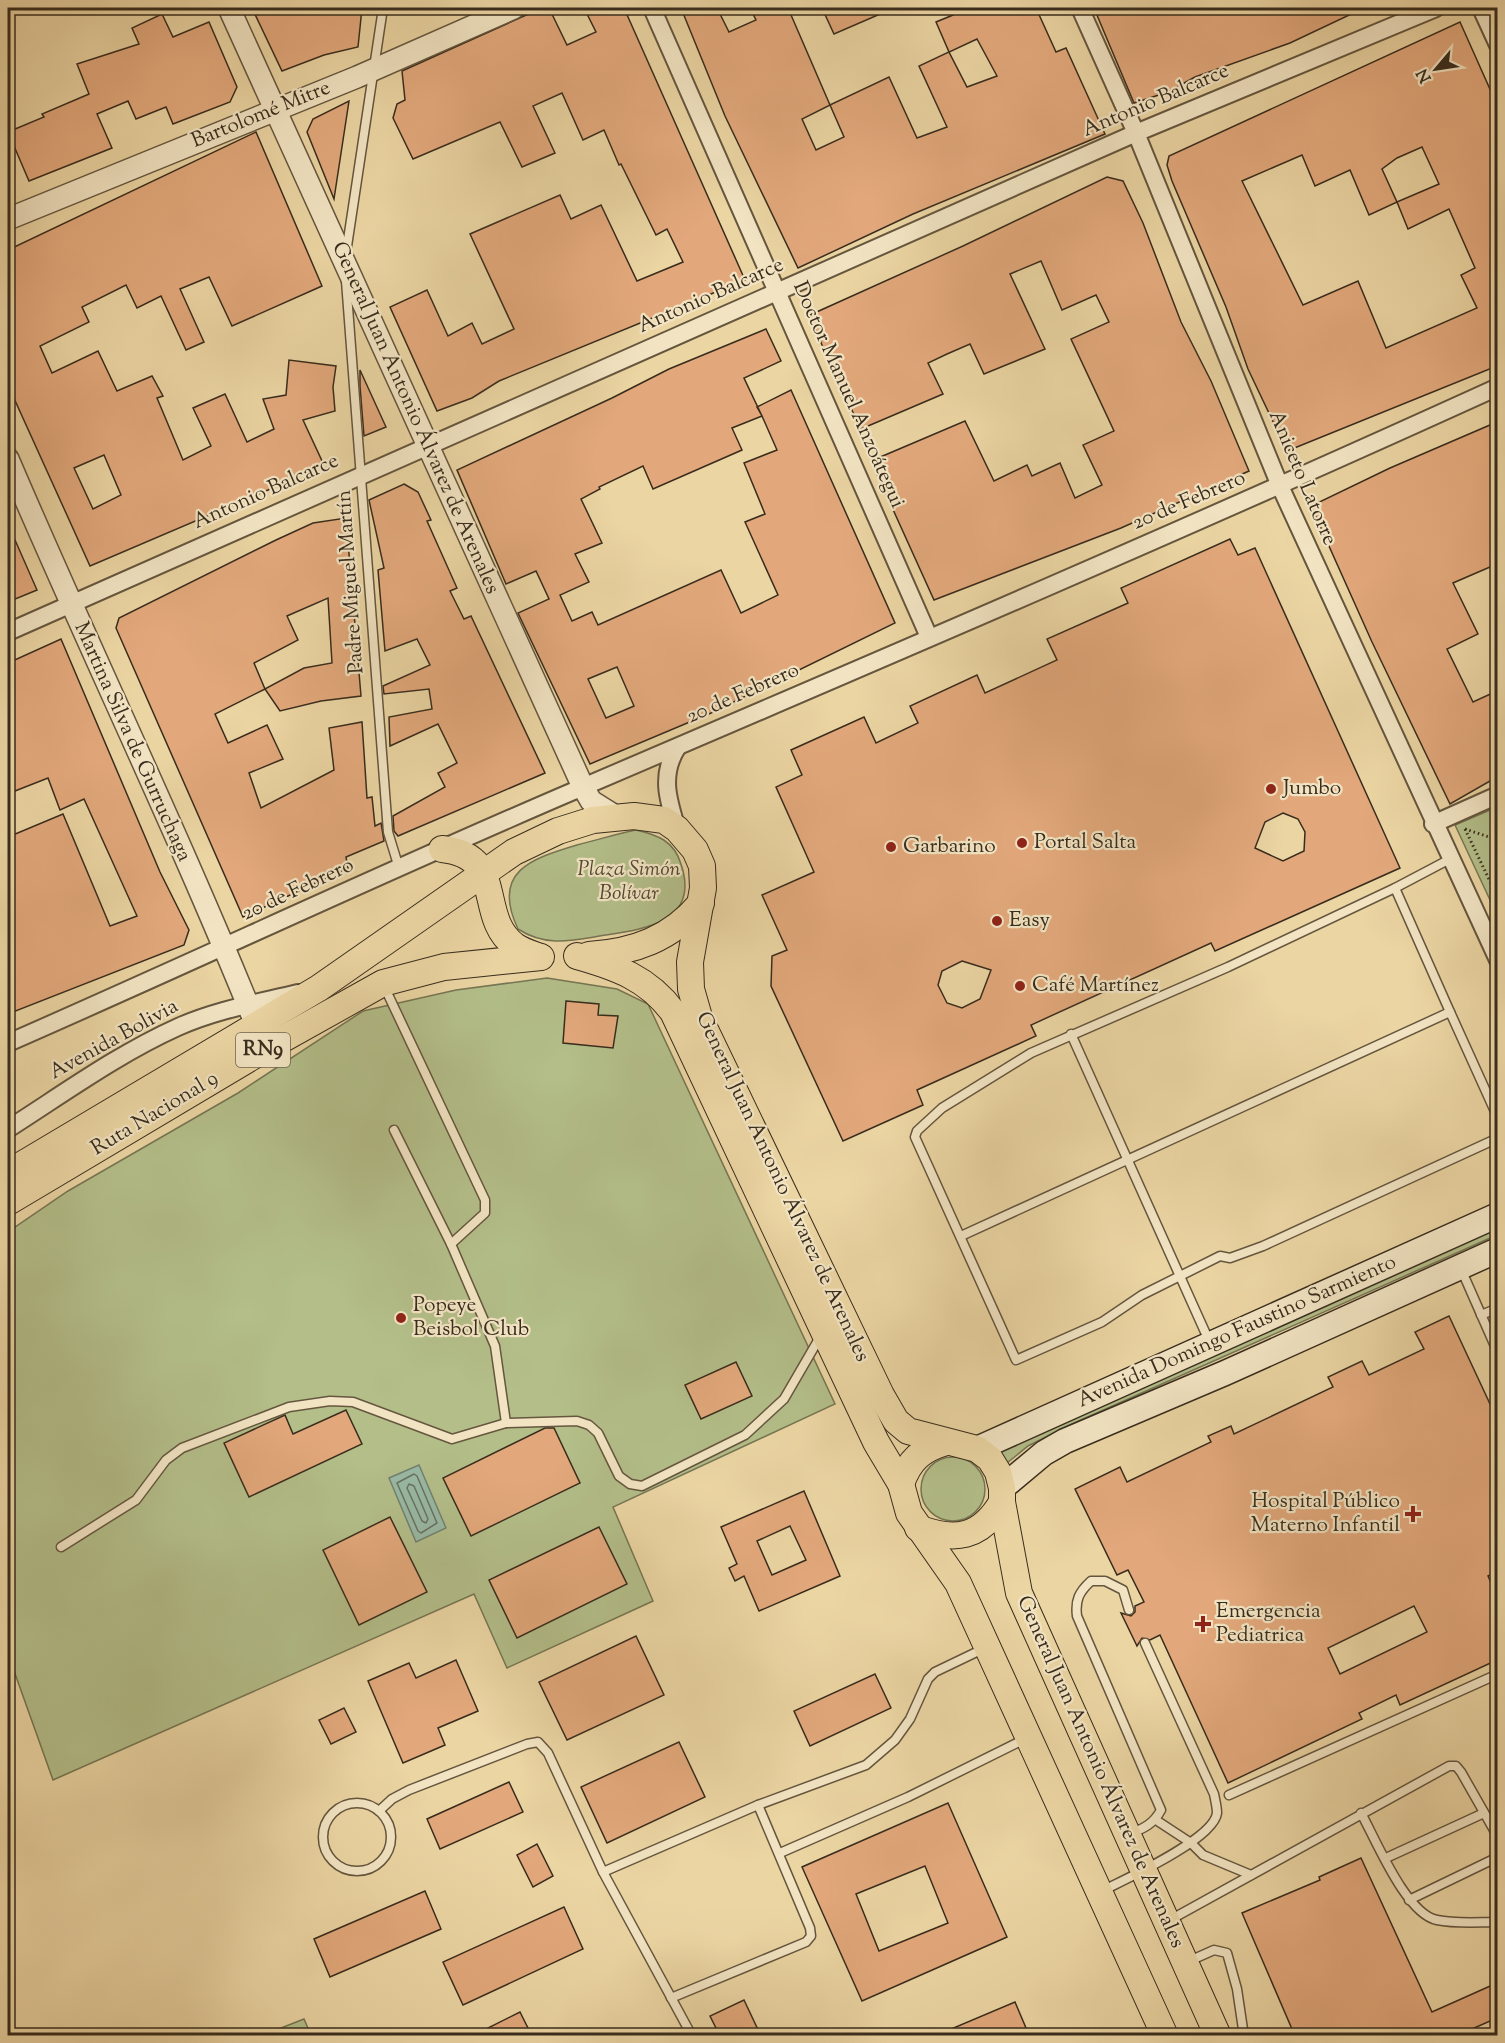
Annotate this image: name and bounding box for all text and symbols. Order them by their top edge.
north arrow [1406,39,1466,99]
street label: Antonio Balcarce [1078,57,1234,145]
text: N [1412,64,1438,86]
street label: Bartolomé Mitre [187,73,335,157]
street label: General Juan Antonio Álvarez de Arenales [323,237,507,599]
street label: Antonio Balcarce [633,250,789,342]
street label: Doctor Manuel Anzoátegui [784,277,912,513]
street label: Aniceto Latorre [1260,406,1344,550]
street label: Antonio Balcarce [188,446,344,538]
street label: 20 de Febrero [1128,464,1250,538]
street label: Padre Miguel Martín [330,489,372,675]
street label: Martina Silva de Gurruchaga [66,617,199,867]
street label: 20 de Febrero [682,656,804,732]
place label: Jumbo [1282,774,1341,804]
marker: Jumbo [1264,782,1278,796]
place label: Portal Salta [1034,828,1137,858]
place label: Garbarino [903,832,996,862]
marker: Portal Salta [1015,836,1029,850]
marker: Garbarino [884,840,898,854]
street label: 20 de Febrero [237,851,359,929]
park label: Plaza Simón Bolívar [577,855,681,909]
place label: Easy [1009,906,1051,936]
marker: Easy [990,914,1004,928]
place label: Café Martínez [1032,971,1159,1001]
marker: Café Martínez [1013,979,1027,993]
street label: Avenida Bolivia [44,992,184,1088]
street label: General Juan Antonio Álvarez de Arenales [688,1007,876,1367]
road number: RN9 [236,1033,290,1067]
street label: Ruta Nacional 9 [86,1064,224,1164]
street label: Avenida Domingo Faustino Sarmiento [1073,1248,1401,1416]
place label: Popeye Beisbol Club [413,1291,529,1345]
marker: Popeye Beisbol Club [394,1311,408,1325]
place label: Hospital Público Materno Infantil [1251,1487,1400,1541]
marker: Hospital Público Materno Infantil [1404,1505,1422,1523]
street label: General Juan Antonio Álvarez de Arenales [1008,1591,1192,1953]
place label: Emergencia Pediatrica [1216,1597,1321,1651]
marker: Emergencia Pediatrica [1194,1615,1212,1633]

